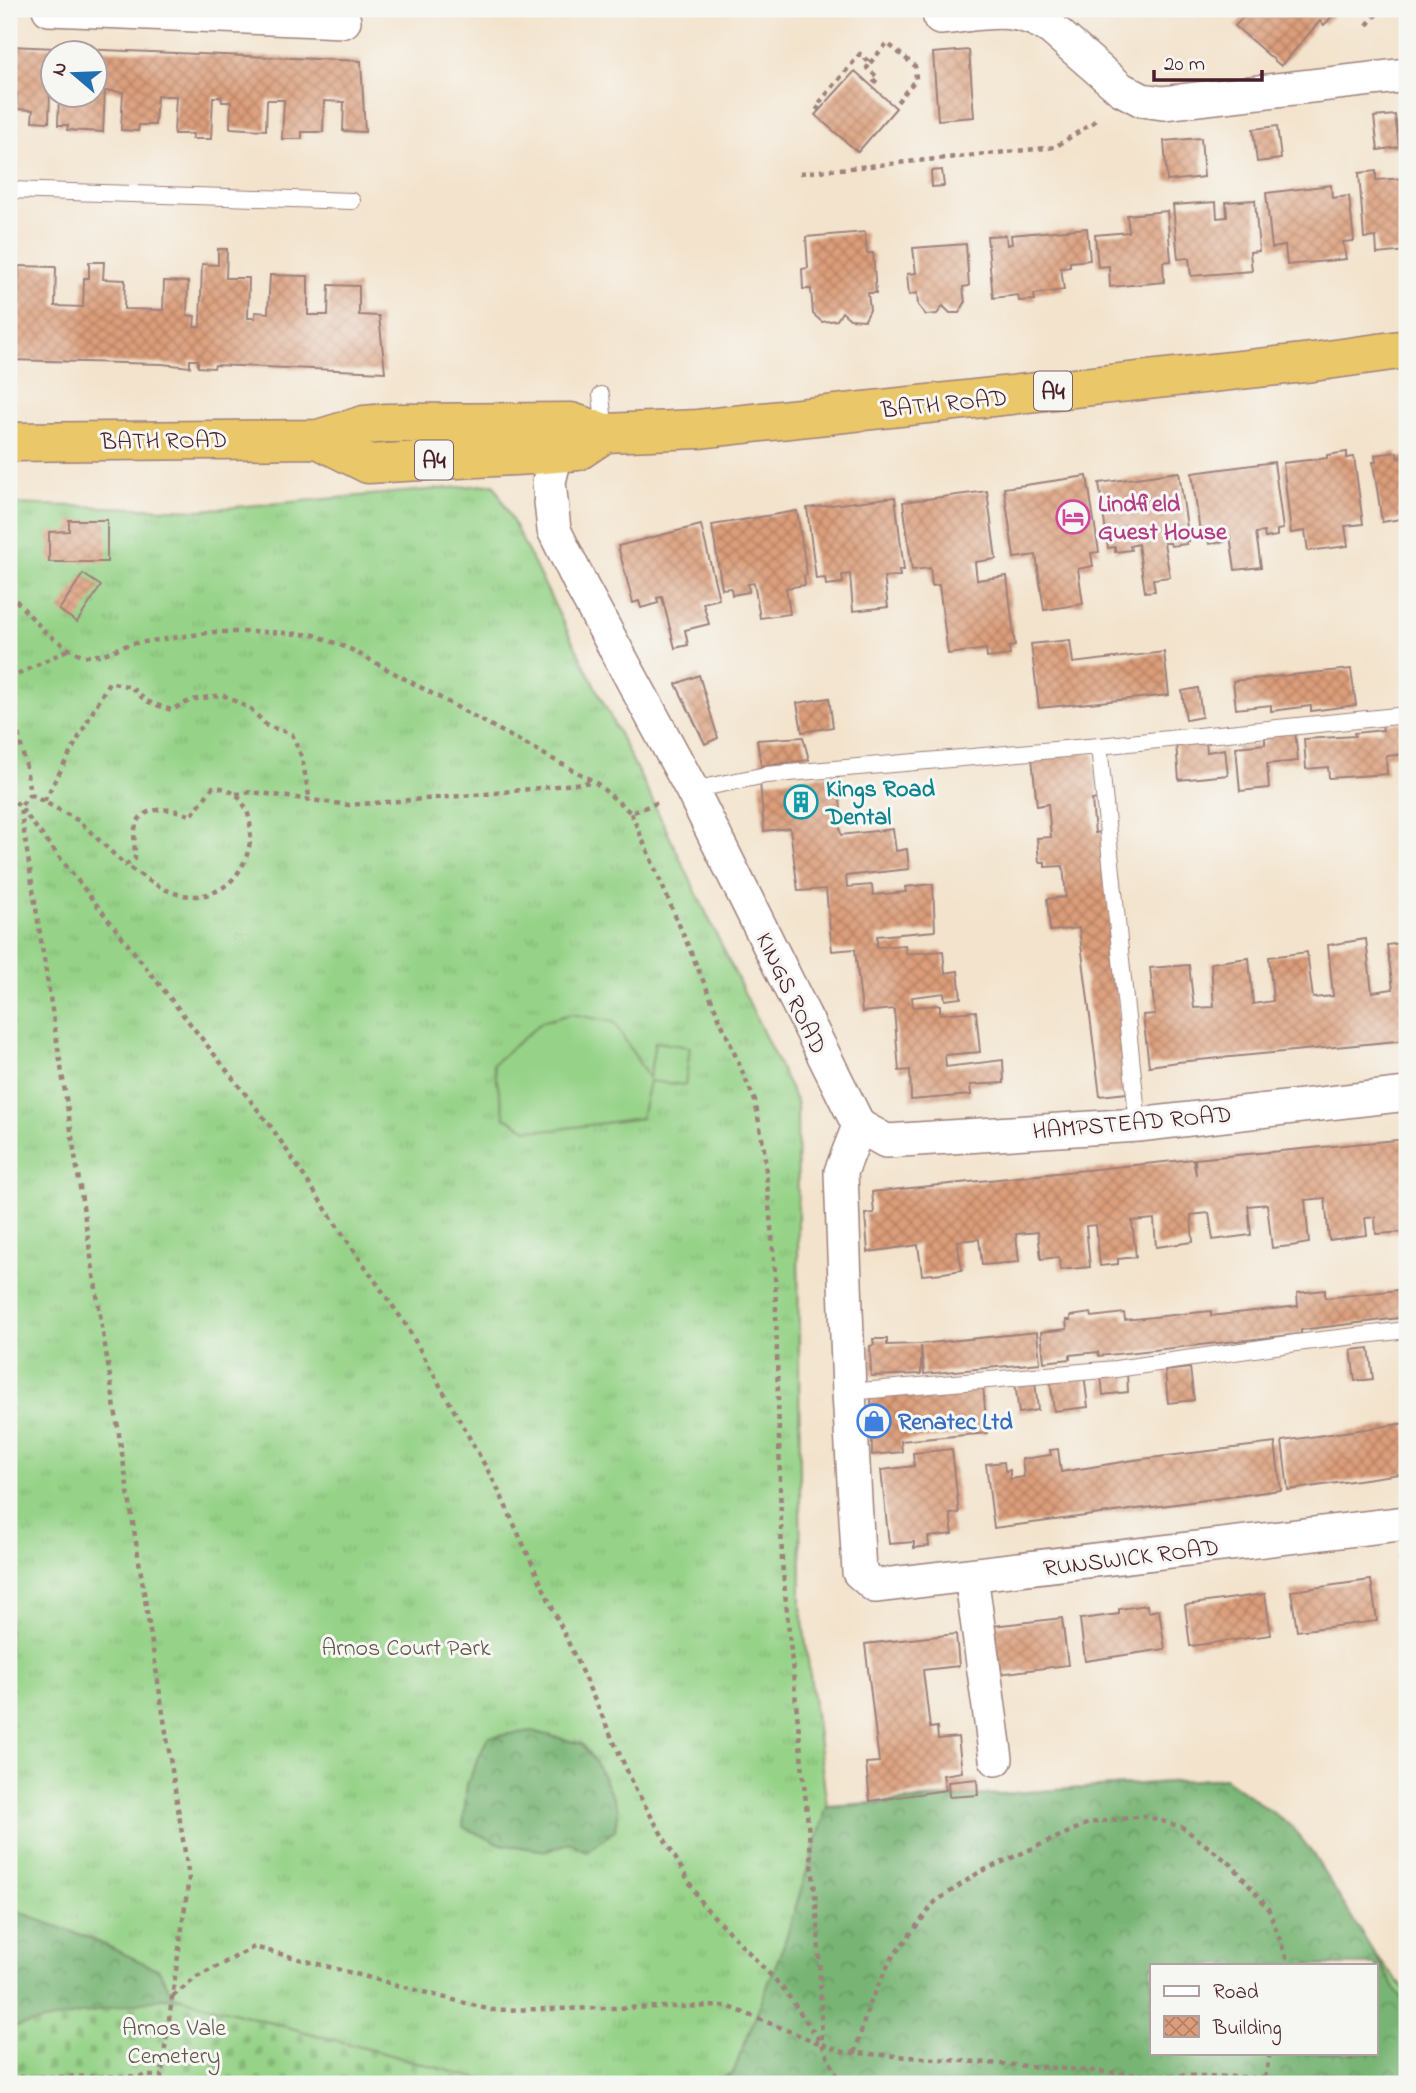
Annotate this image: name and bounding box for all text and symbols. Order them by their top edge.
north arrow [38,38,108,108]
scale bar [1154,38,1262,82]
text: 20 m [1164,50,1205,80]
text: N [45,59,75,80]
road number: A4 [1034,372,1072,410]
street label: BATH ROAD [879,381,1009,430]
street label: BATH ROAD [100,424,227,461]
road number: A4 [415,440,453,480]
place label: Lindfield Guest House [1098,488,1228,551]
hotel icon: Lindfield Guest House [1054,498,1092,536]
place label: Kings Road Dental [825,773,936,836]
building icon: Kings Road Dental [782,783,820,821]
street label: KINGS ROAD [745,927,834,1061]
street label: HAMPSTEAD ROAD [1031,1098,1233,1151]
shop icon: Renatec Ltd [855,1402,893,1440]
place label: Renatec Ltd [898,1406,1013,1441]
street label: RUNSWICK ROAD [1041,1531,1221,1588]
park label: Arnos Court Park [322,1632,491,1667]
legend [1150,1964,1378,2054]
text: Road [1213,1978,1259,2008]
park label: Arnos Vale Cemetery [122,2012,226,2076]
text: Building [1212,2014,1282,2046]

